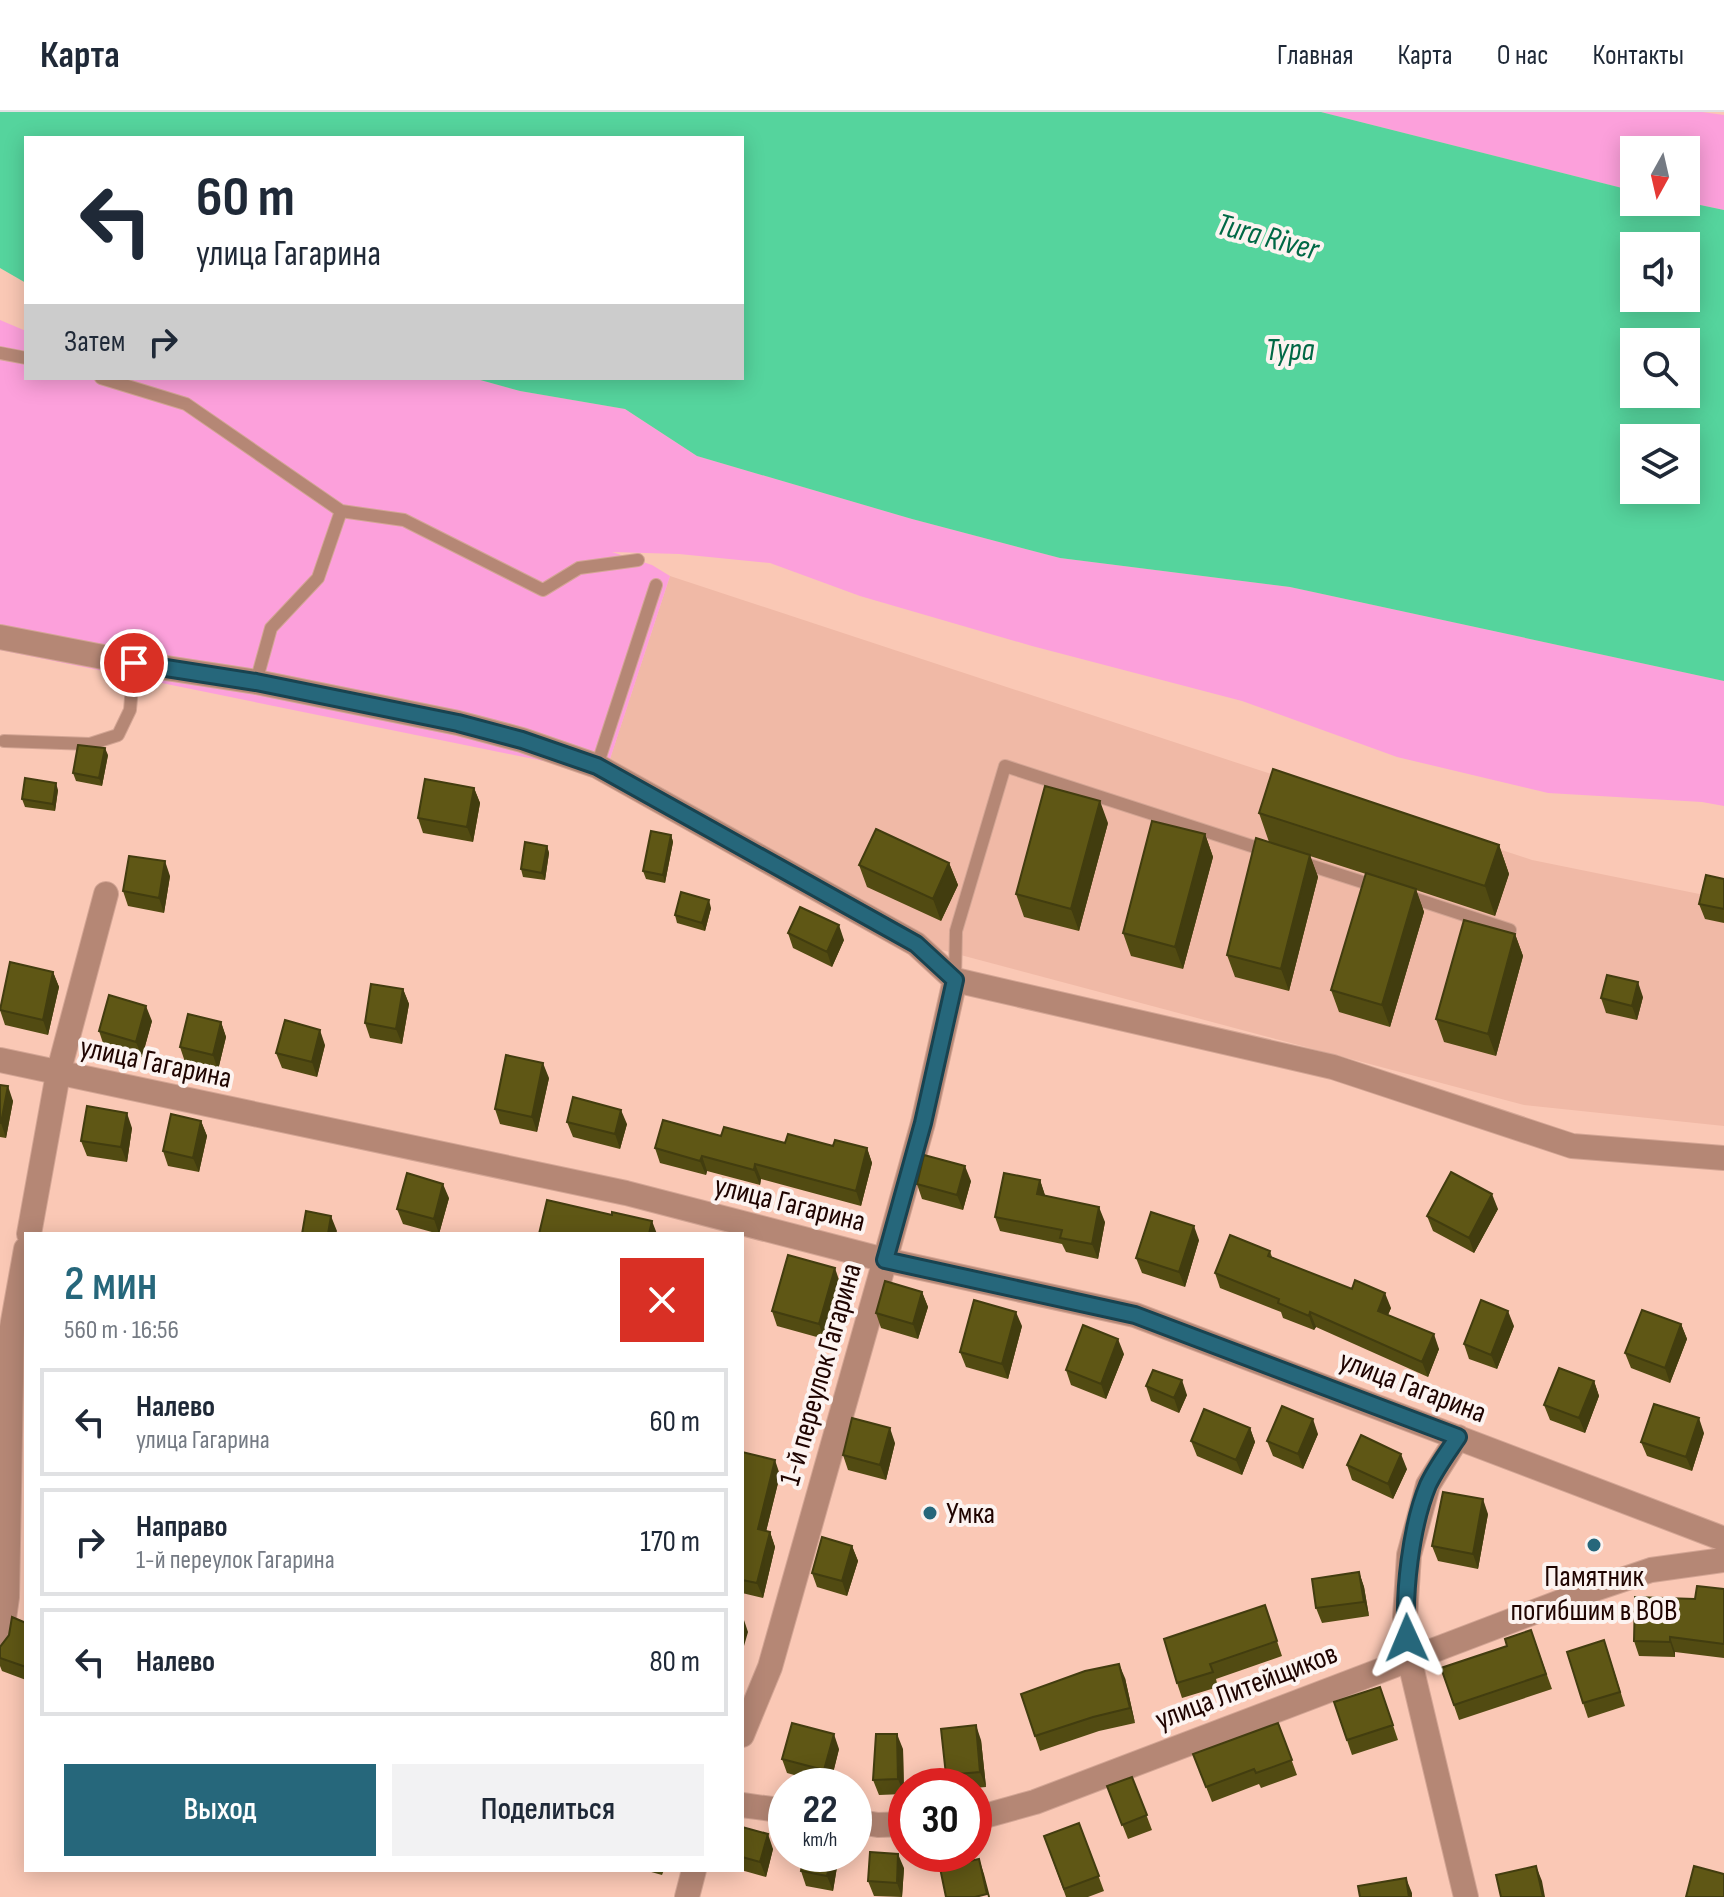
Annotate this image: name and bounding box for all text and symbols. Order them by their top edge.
text: Карта [40,33,120,78]
text: Главная [1277,39,1353,72]
text: Карта [1397,39,1453,72]
text: О нас [1497,39,1549,72]
text: Контакты [1593,39,1684,72]
north arrow [1620,136,1700,216]
map controls [1620,136,1700,504]
text: 60 m [196,165,295,232]
icon: left [64,168,168,272]
water label: Tura River [1213,205,1324,270]
button: sound [1620,232,1700,312]
text: улица Гагарина [196,233,381,276]
icon: right [141,320,185,364]
text: Затем [64,324,125,360]
button: search [1620,328,1700,408]
water label: Тура [1266,331,1314,370]
button: layers [1620,424,1700,504]
pin [100,629,168,697]
icon: arrive [112,641,156,685]
street label: улица Гагарина [77,1029,235,1097]
street label: улица Гагарина [711,1168,869,1240]
text: 2 мин [64,1256,157,1313]
button: close [620,1258,704,1342]
street label: 1-й переулок Гагарина [772,1259,870,1489]
text: 560 m · 16:56 [64,1315,179,1346]
street label: улица Гагарина [1334,1342,1491,1431]
text: Налево [136,1389,215,1425]
icon: left [68,1400,112,1444]
text: 60 m [649,1404,700,1440]
text: улица Гагарина [136,1425,270,1456]
place label: Умка [946,1496,995,1532]
marker: Умка [921,1504,939,1522]
text: Направо [136,1509,228,1545]
icon: right [68,1520,112,1564]
text: 170 m [640,1524,700,1560]
marker: Памятник погибшим в ВОВ [1585,1536,1603,1554]
text: 1-й переулок Гагарина [136,1545,335,1576]
place label: Памятник погибшим в ВОВ [1511,1559,1677,1629]
position arrow [1365,1596,1449,1680]
street label: улица Литейщиков [1150,1636,1342,1738]
icon: left [68,1640,112,1684]
text: Налево [136,1644,215,1680]
text: 80 m [649,1644,700,1680]
button: Выход [64,1764,376,1856]
button: Поделиться [392,1764,704,1856]
speed limit sign: 30 [888,1768,992,1872]
text: 22 [802,1786,838,1834]
text: km/h [803,1828,837,1852]

